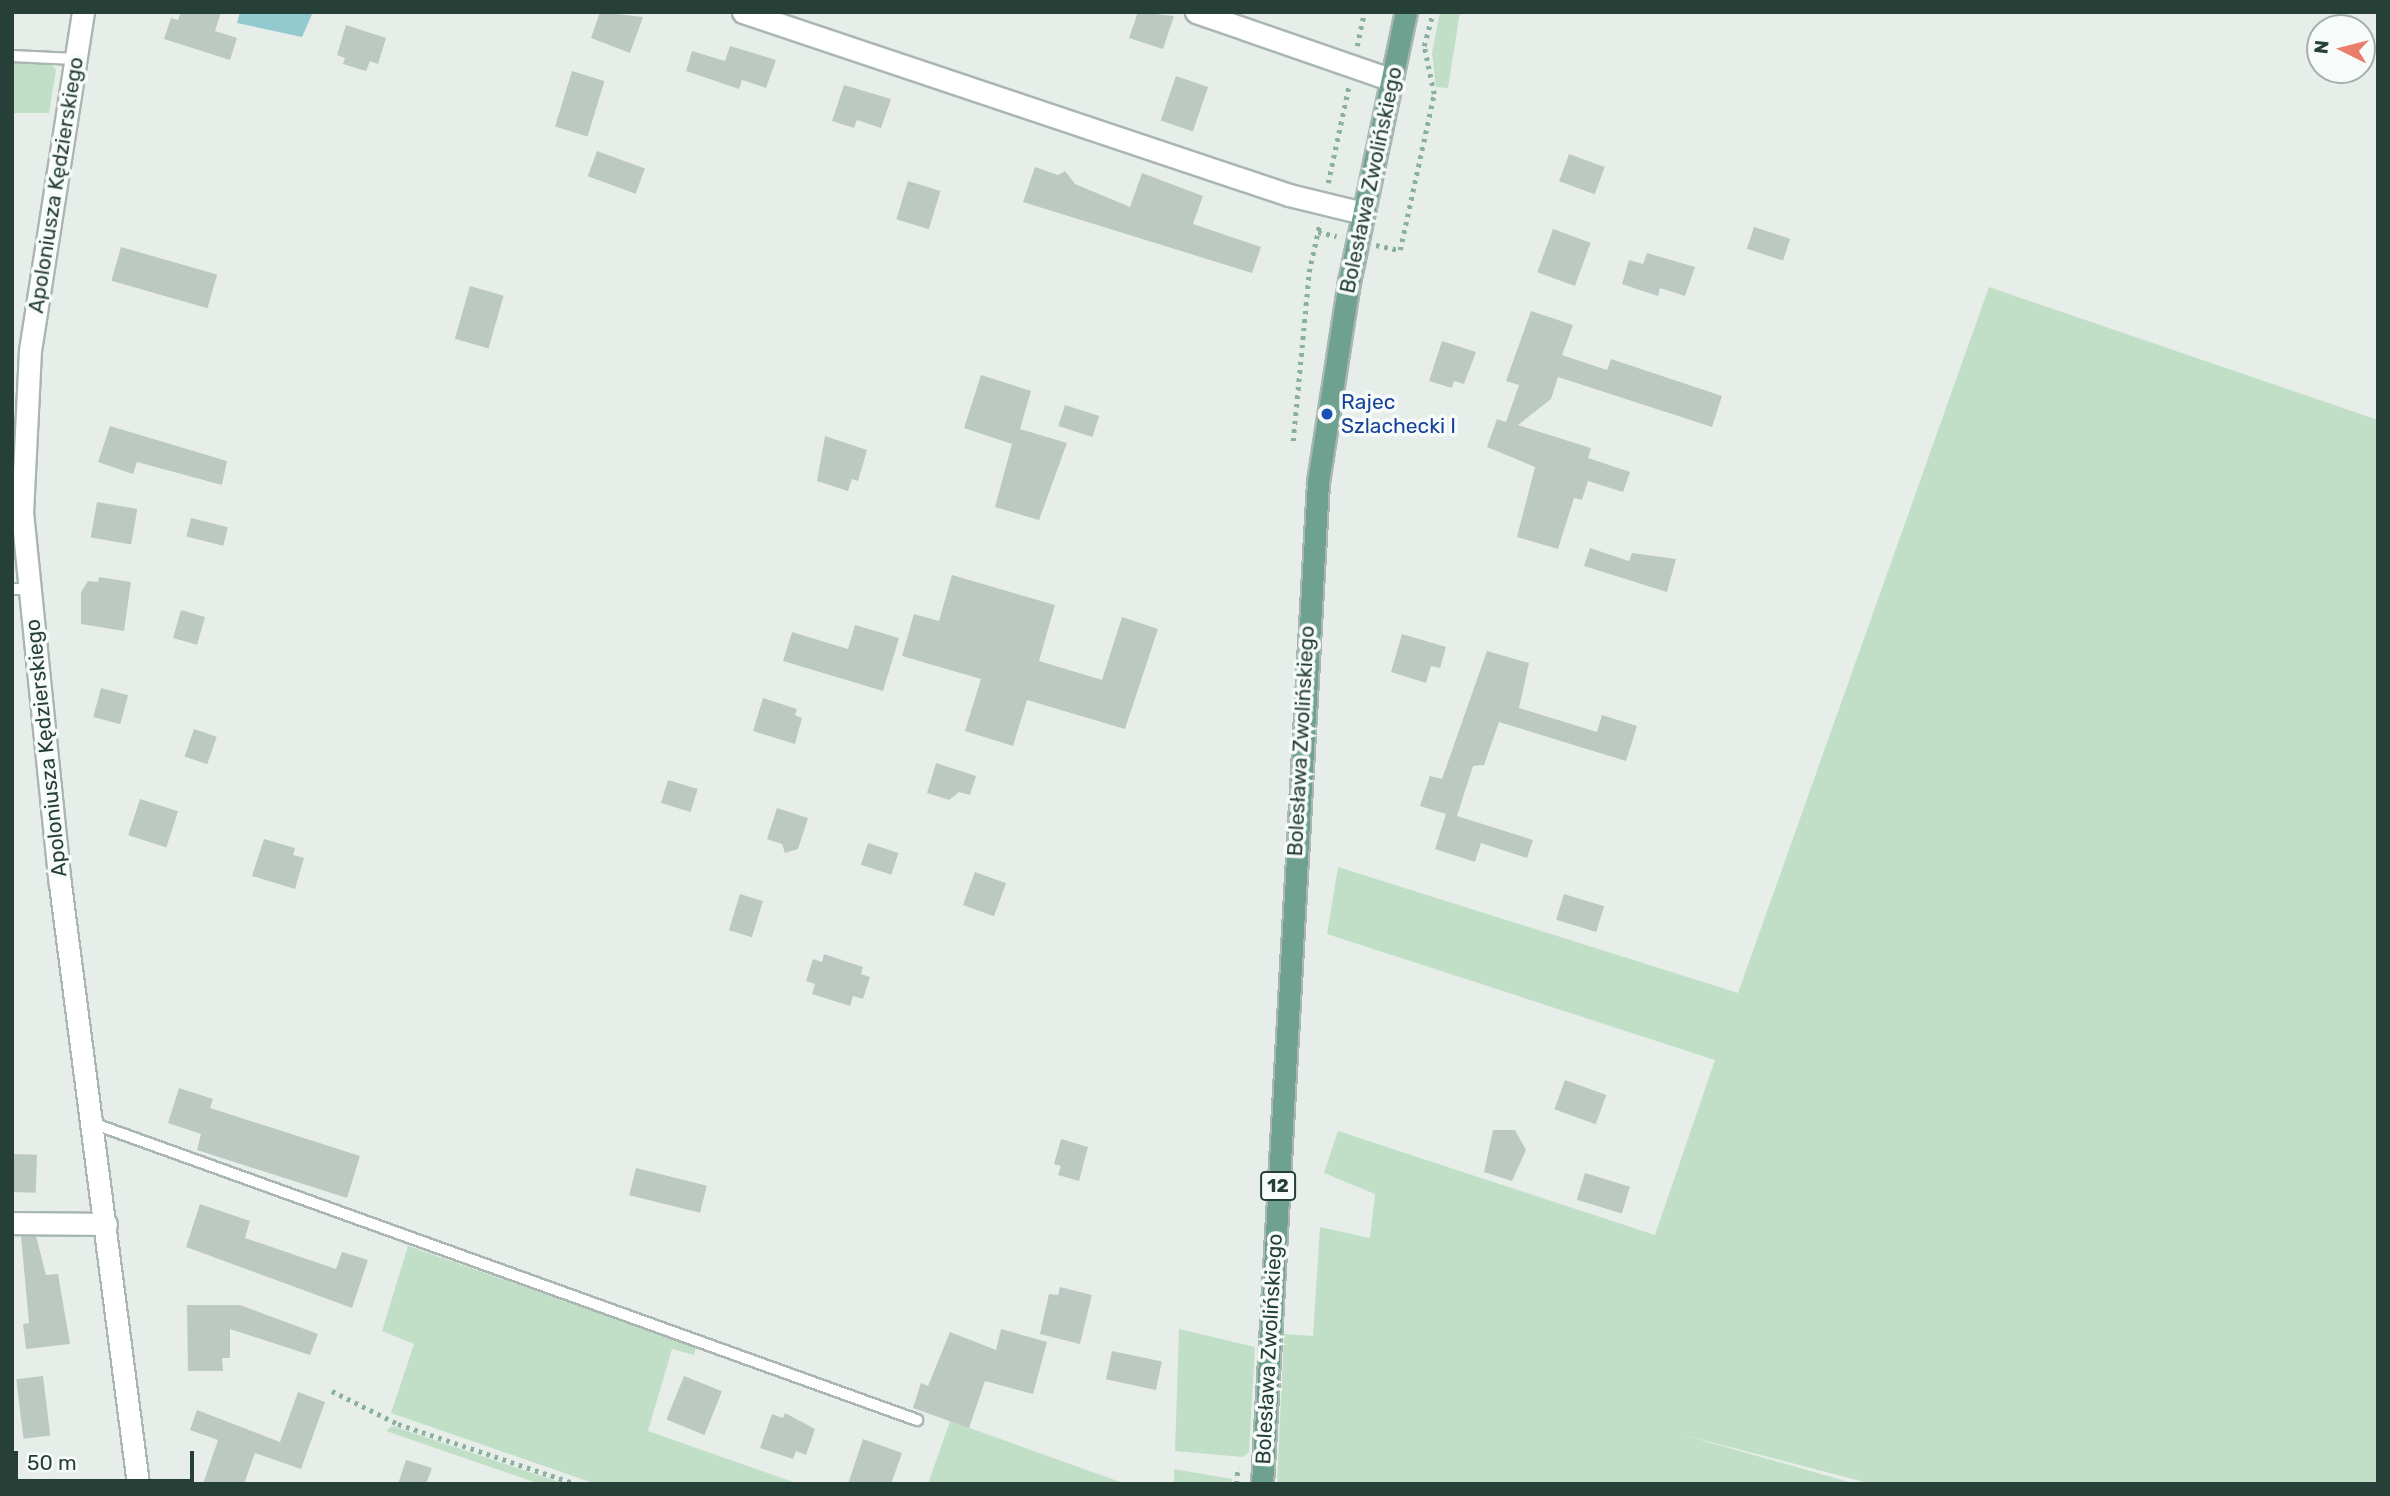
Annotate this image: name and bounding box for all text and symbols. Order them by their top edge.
north arrow [2306,14,2376,84]
text: N [2309,39,2334,55]
street label: Apoloniusza Kędzierskiego [23,55,89,315]
street label: Bolesława Zwolińskiego [1335,64,1407,296]
place label: Rajec Szlachecki I [1341,389,1456,439]
marker: Rajec Szlachecki I [1319,406,1335,422]
street label: Apoloniusza Kędzierskiego [20,618,72,878]
street label: Bolesława Zwolińskiego [1282,625,1320,857]
road number: 12 [1259,1170,1297,1202]
street label: Bolesława Zwolińskiego [1250,1233,1288,1465]
scale bar [18,1436,198,1480]
text: 50 m [27,1450,77,1475]

